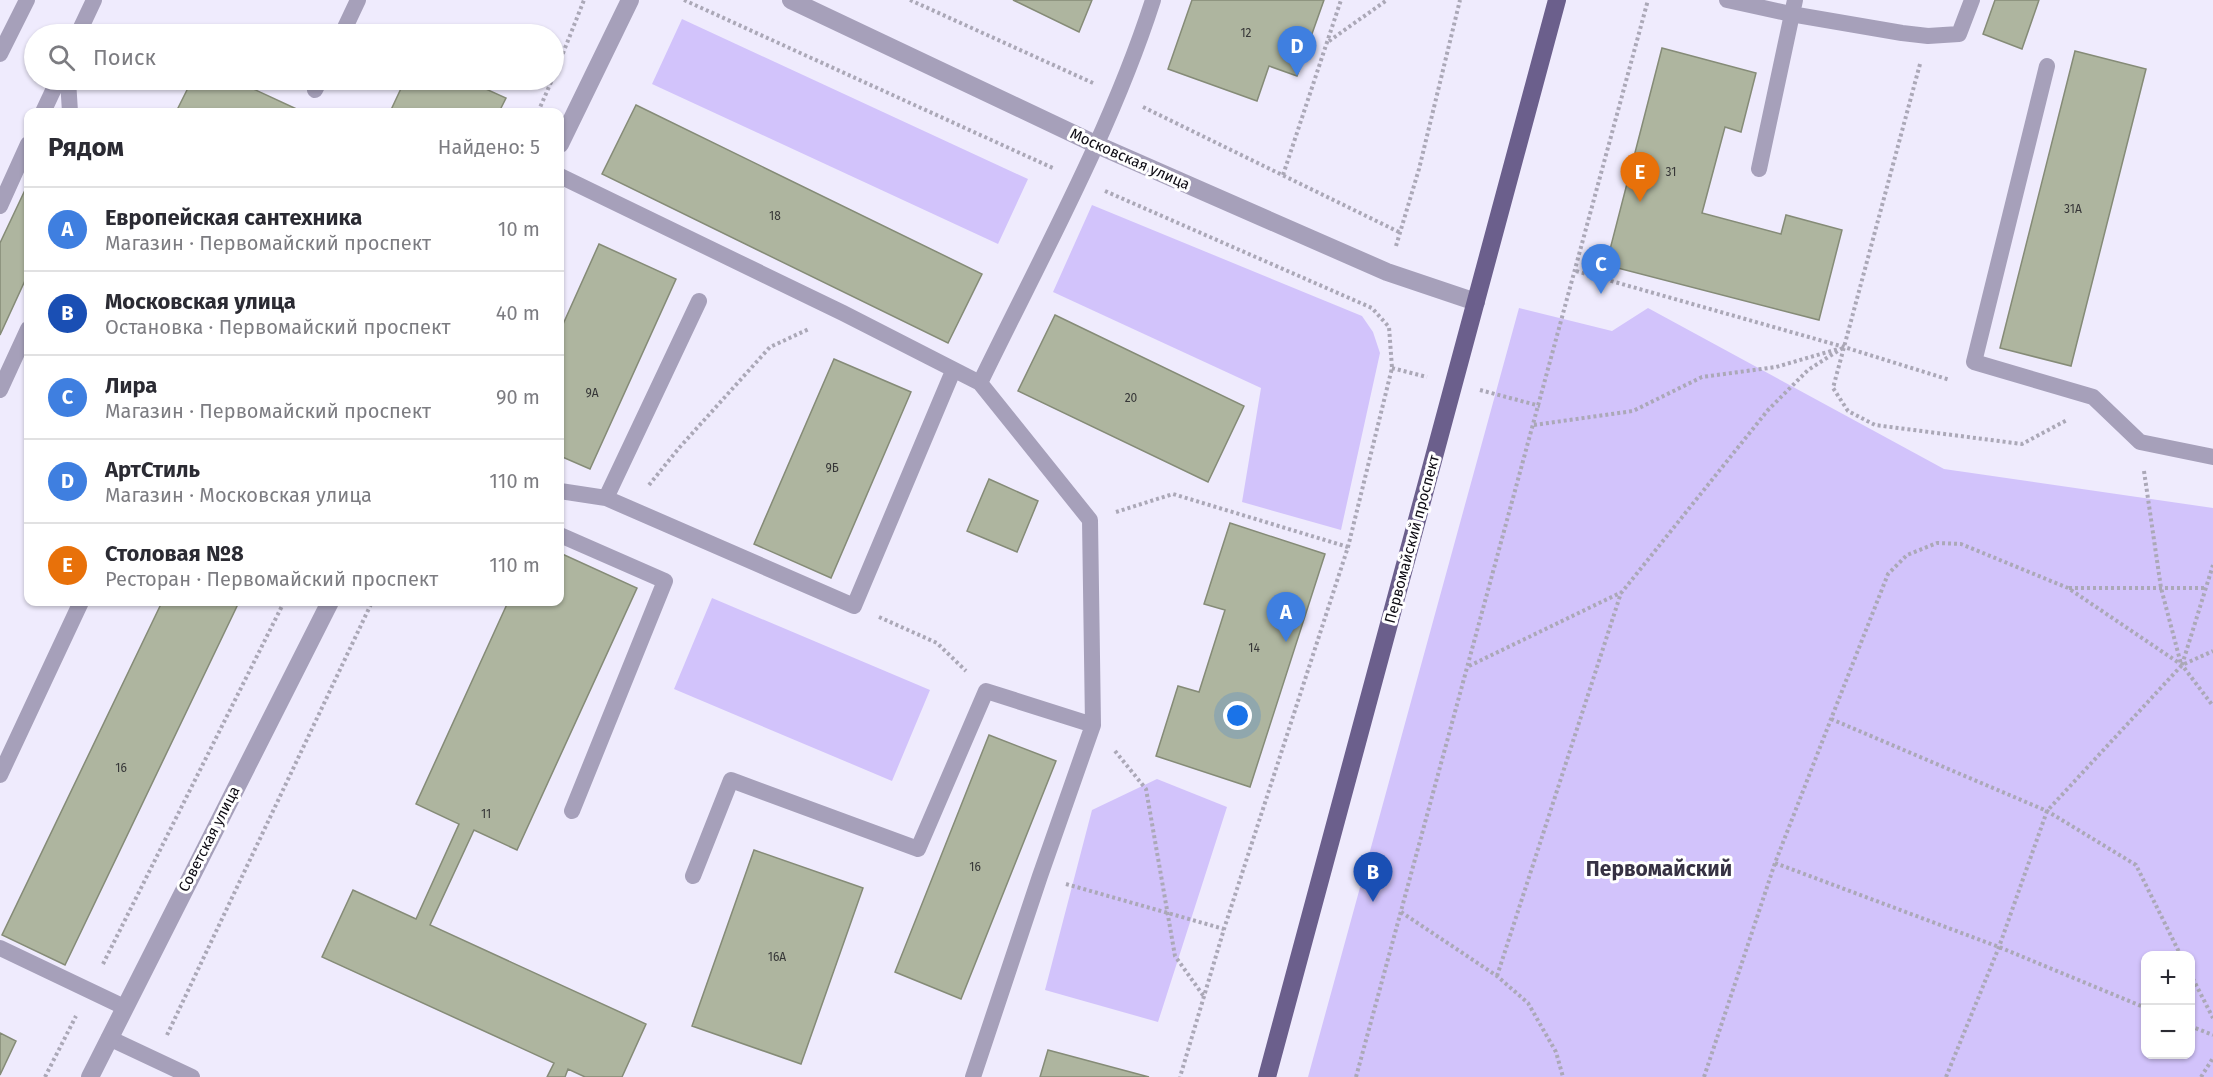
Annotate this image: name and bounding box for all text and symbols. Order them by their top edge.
search box [24,24,564,90]
house number: 12 [1240,26,1252,40]
pin: D [1278,26,1316,76]
icon: search [45,41,78,74]
text: Поиск [93,44,156,71]
street label: Московская улица [1067,124,1193,194]
text: Рядом [48,132,124,163]
text: Найдено: 5 [438,135,540,159]
pin: E [1620,152,1660,202]
house number: 31 [1666,165,1676,179]
house number: 31А [2064,202,2082,216]
text: Европейская сантехника [105,204,362,231]
house number: 18 [769,209,781,223]
text: A [62,217,73,241]
text: 10 m [498,217,540,241]
text: Магазин · Первомайский проспект [105,231,431,255]
pin: C [1582,244,1620,294]
text: Московская улица [105,288,296,315]
text: B [61,301,74,325]
text: 40 m [496,301,540,325]
text: Остановка · Первомайский проспект [105,315,450,339]
text: Лира [105,372,157,399]
text: C [62,385,73,409]
text: 90 m [496,385,540,409]
house number: 9А [585,386,599,400]
house number: 20 [1125,391,1138,405]
text: Магазин · Первомайский проспект [105,399,431,423]
street label: Первомайский проспект [1381,453,1443,625]
text: АртСтиль [105,456,200,483]
house number: 9Б [825,461,839,475]
text: D [61,469,74,493]
text: 110 m [489,469,540,493]
text: Магазин · Московская улица [105,483,372,507]
text: Столовая №8 [105,540,244,567]
text: E [62,553,73,577]
text: 110 m [489,553,540,577]
text: Ресторан · Первомайский проспект [105,567,438,591]
pin: A [1266,592,1306,642]
house number: 14 [1248,641,1260,655]
your location [1223,701,1252,730]
house number: 16 [115,761,127,775]
street label: Советская улица [175,783,243,895]
house number: 11 [481,807,491,821]
pin: B [1354,852,1392,902]
district label: Первомайский [1586,856,1732,882]
house number: 16 [969,860,981,874]
house number: 16А [768,950,786,964]
map controls [2141,951,2195,1059]
button: + [2141,951,2195,1005]
button: − [2141,1005,2195,1059]

